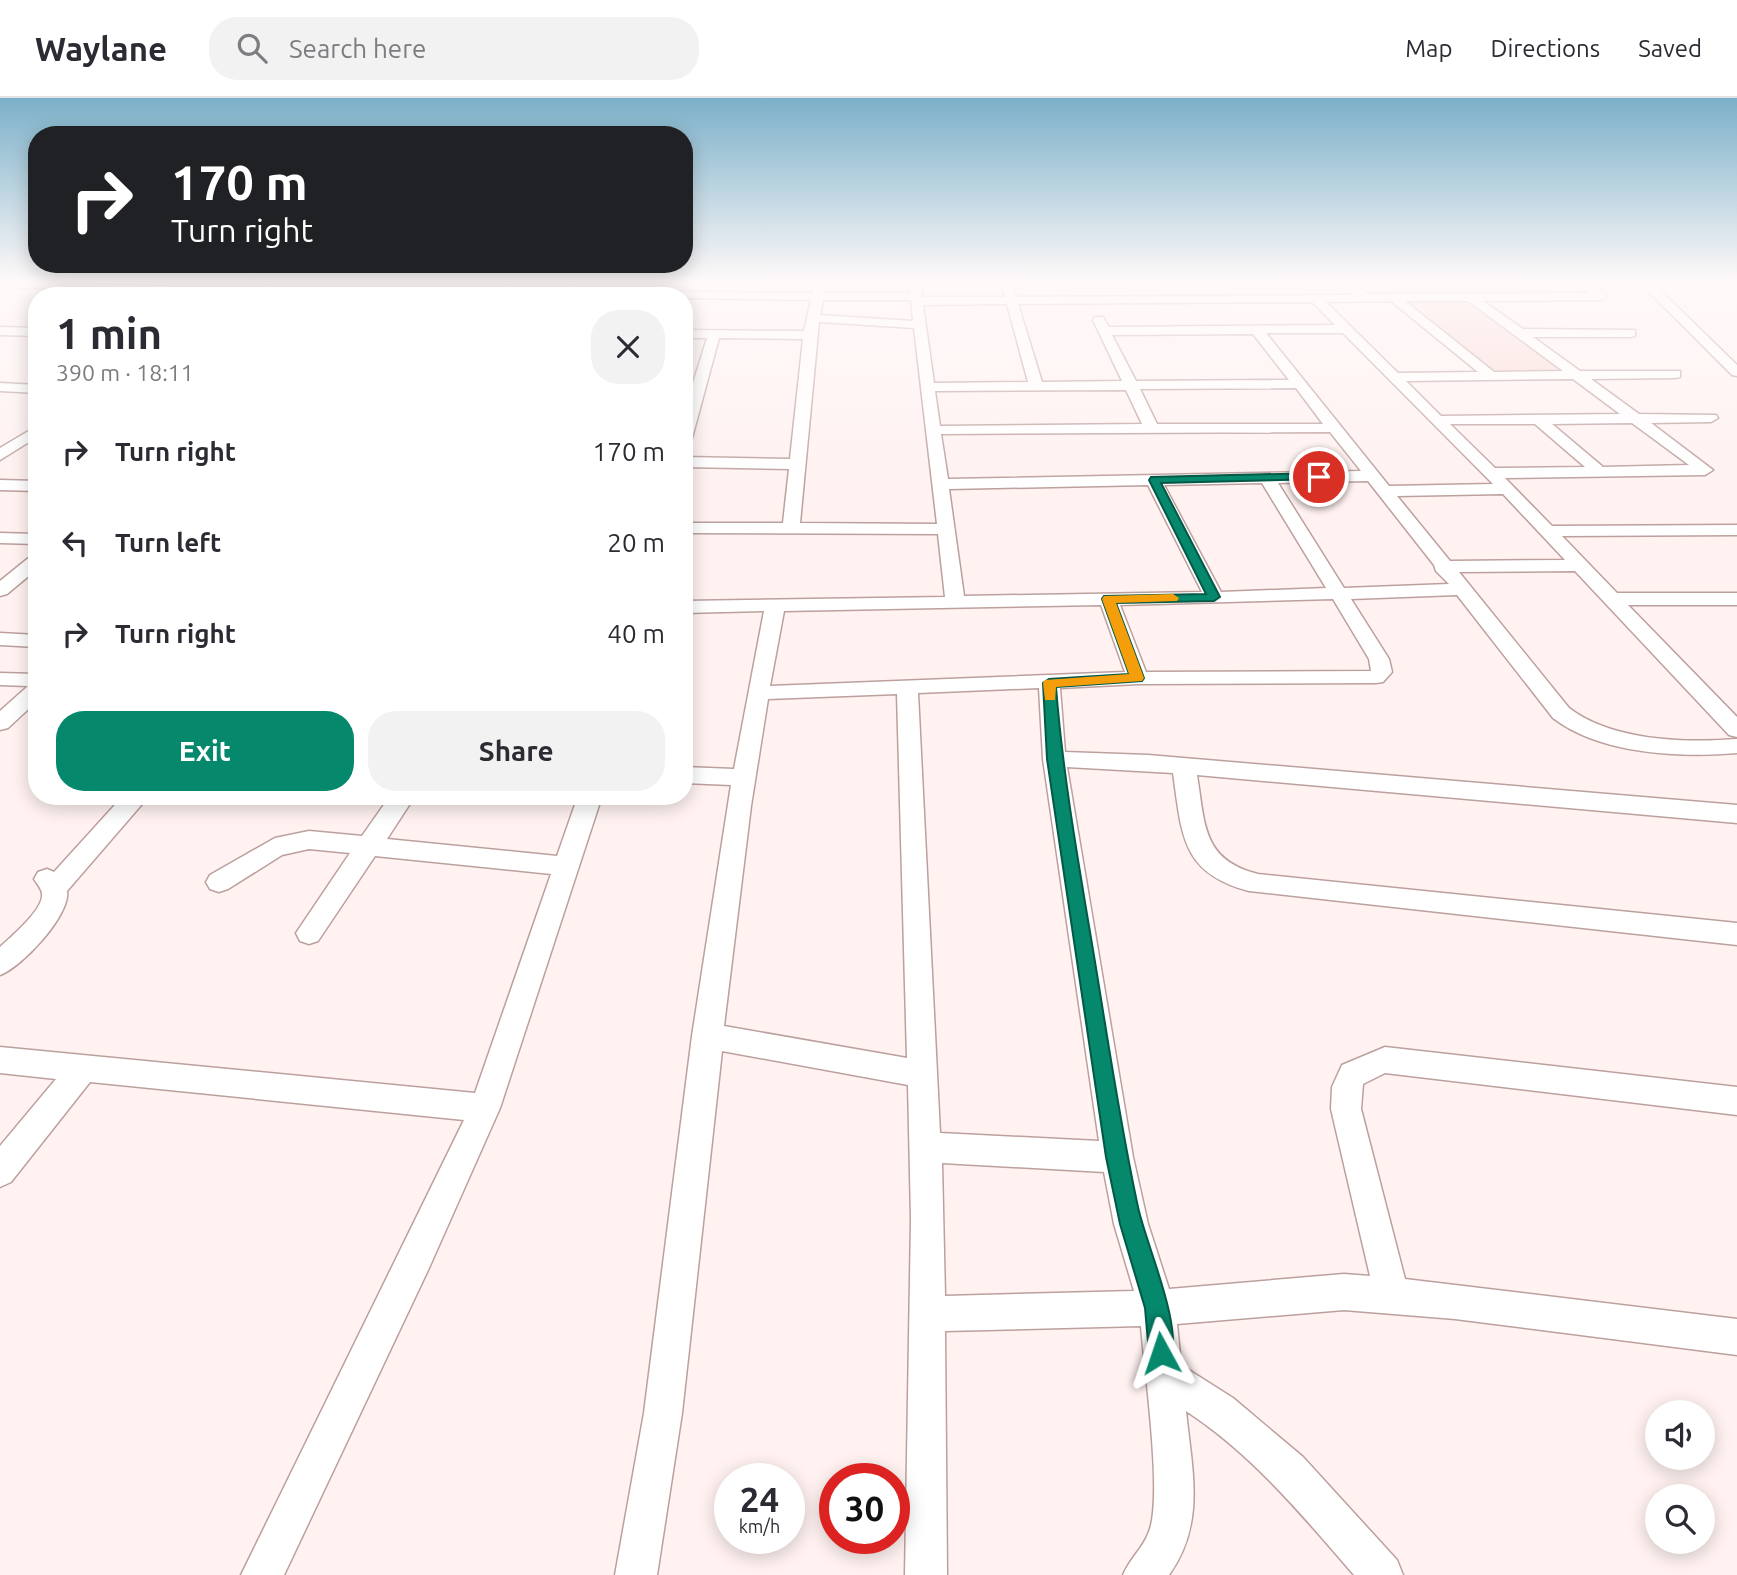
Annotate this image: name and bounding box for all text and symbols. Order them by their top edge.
search box [209,17,699,80]
icon: search [233,29,271,67]
text: Waylane [35,30,167,67]
text: Search here [289,34,426,63]
text: Map [1405,35,1452,62]
text: Directions [1490,35,1600,62]
text: Saved [1638,35,1702,62]
icon: right [56,154,147,245]
text: 170 m [171,154,308,209]
text: Turn right [171,212,313,248]
text: 1 min [56,310,162,357]
button: close [591,310,665,384]
text: 390 m · 18:11 [56,360,194,385]
icon: right [56,433,94,471]
text: Turn right [115,437,236,466]
text: 170 m [593,437,665,466]
pin [1289,447,1349,507]
icon: arrive [1300,458,1338,496]
icon: left [56,524,94,562]
text: Turn left [115,528,221,557]
text: 20 m [607,528,665,557]
icon: right [56,615,94,653]
text: Turn right [115,619,236,648]
text: 40 m [607,619,665,648]
button: Exit [56,711,354,791]
button: Share [368,711,665,791]
position arrow [1124,1316,1198,1390]
map controls [1645,1400,1715,1554]
button: sound [1645,1400,1715,1470]
speed limit sign: 30 [819,1463,910,1554]
text: 24 [740,1479,779,1519]
button: search [1645,1484,1715,1554]
text: km/h [739,1516,780,1536]

